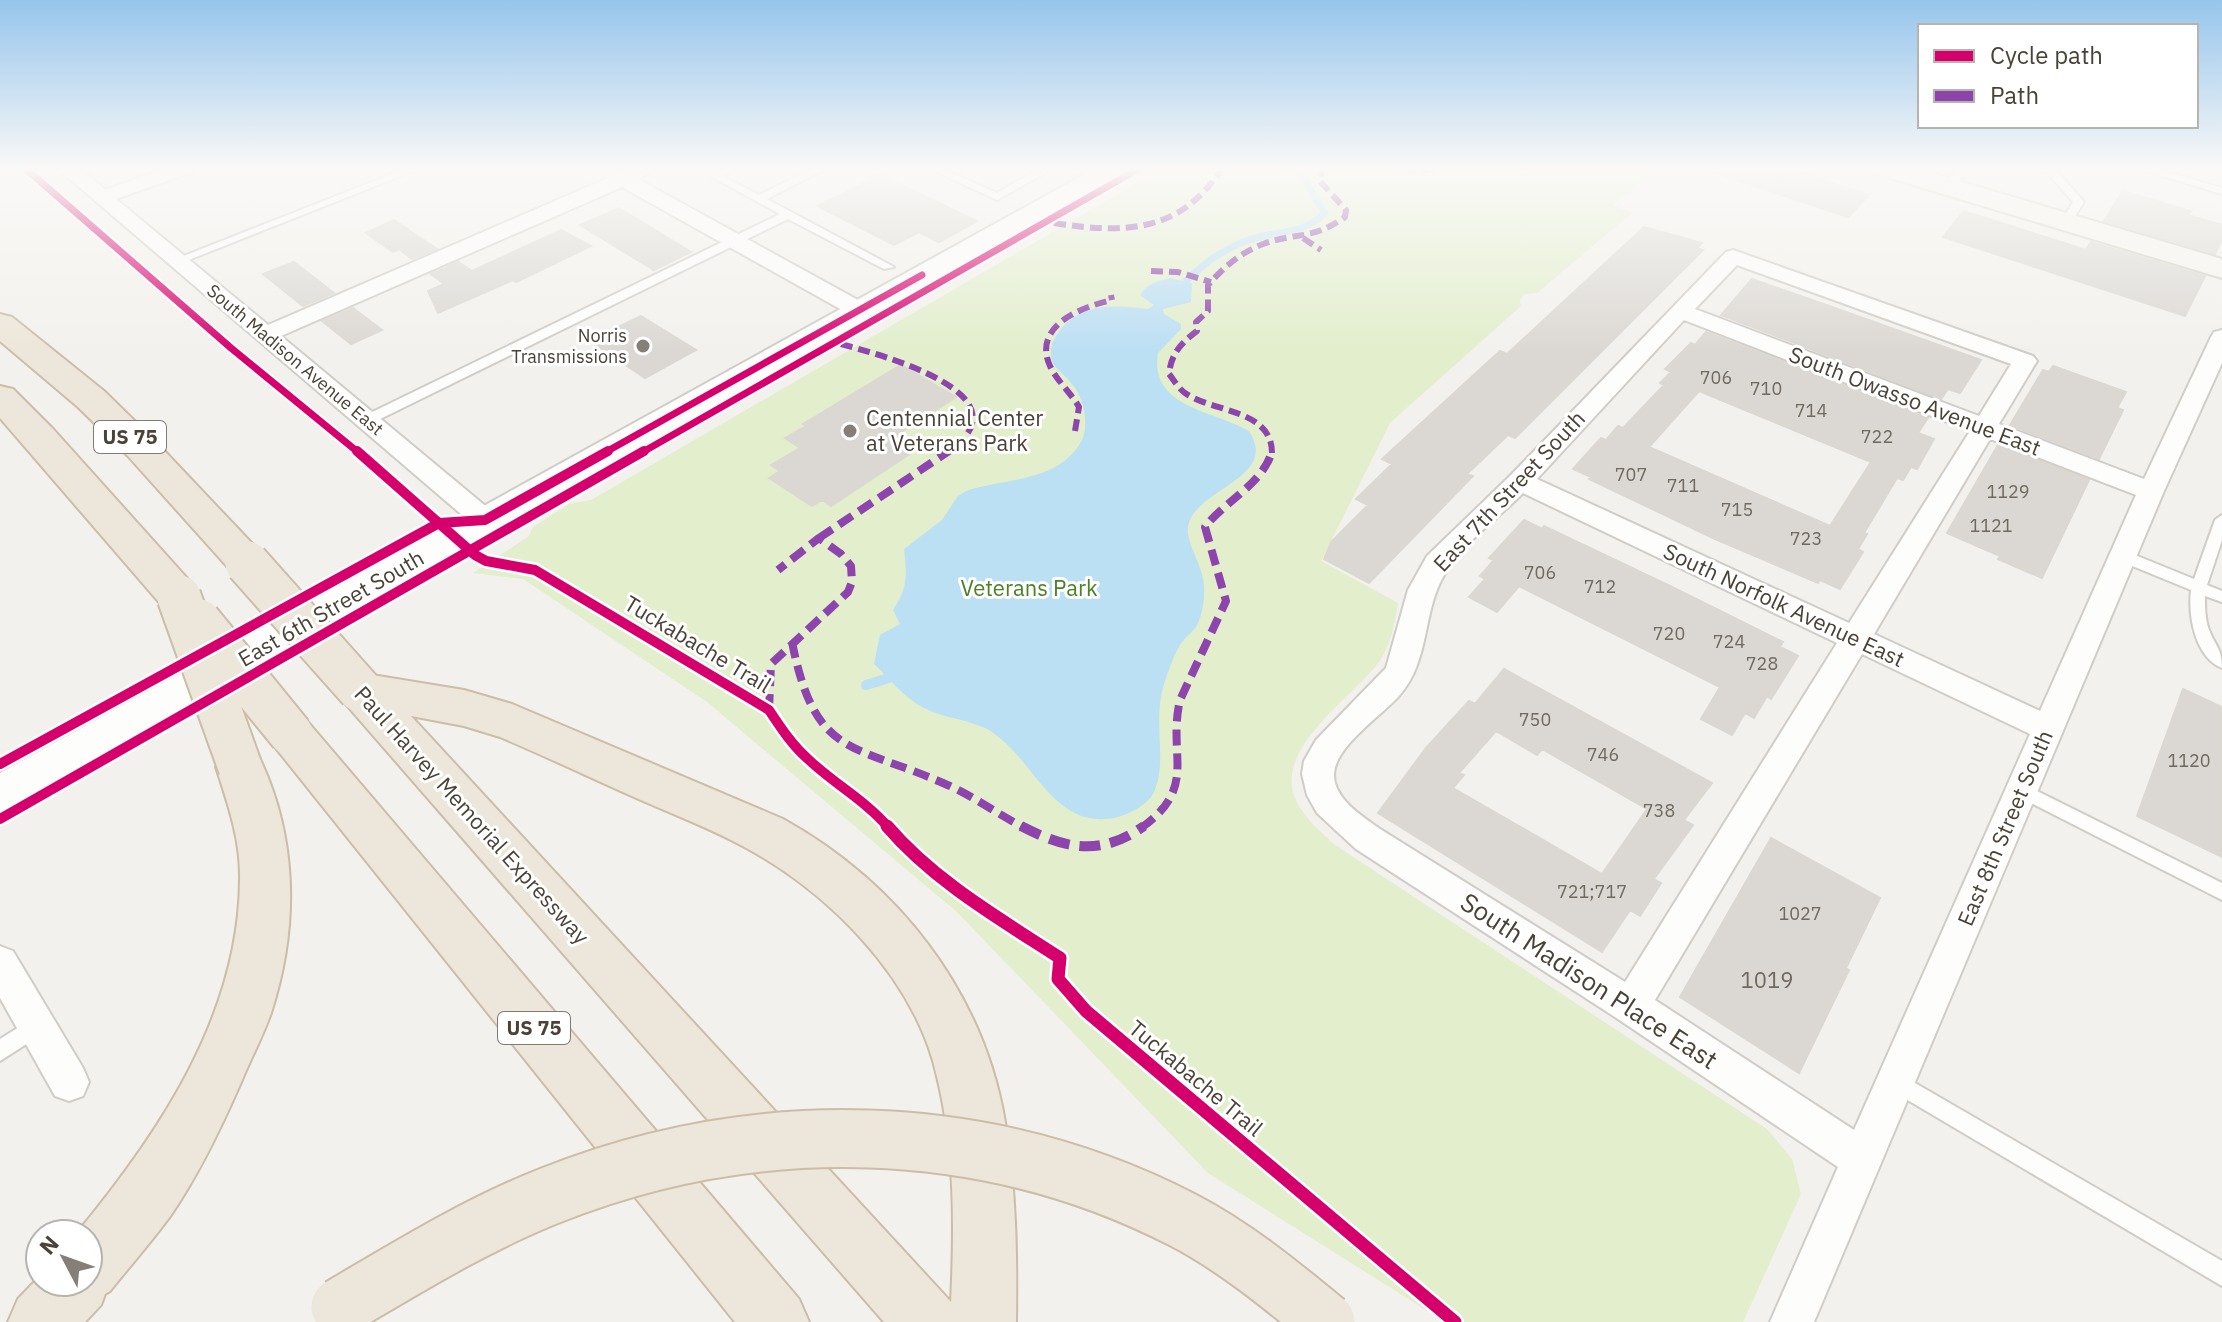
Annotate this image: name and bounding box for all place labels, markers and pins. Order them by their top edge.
place label: Norris Transmissions [511,324,627,368]
marker: Norris Transmissions [634,337,652,355]
place label: Centennial Center at Veterans Park [866,403,1043,457]
marker: Centennial Center at Veterans Park [841,422,859,440]

